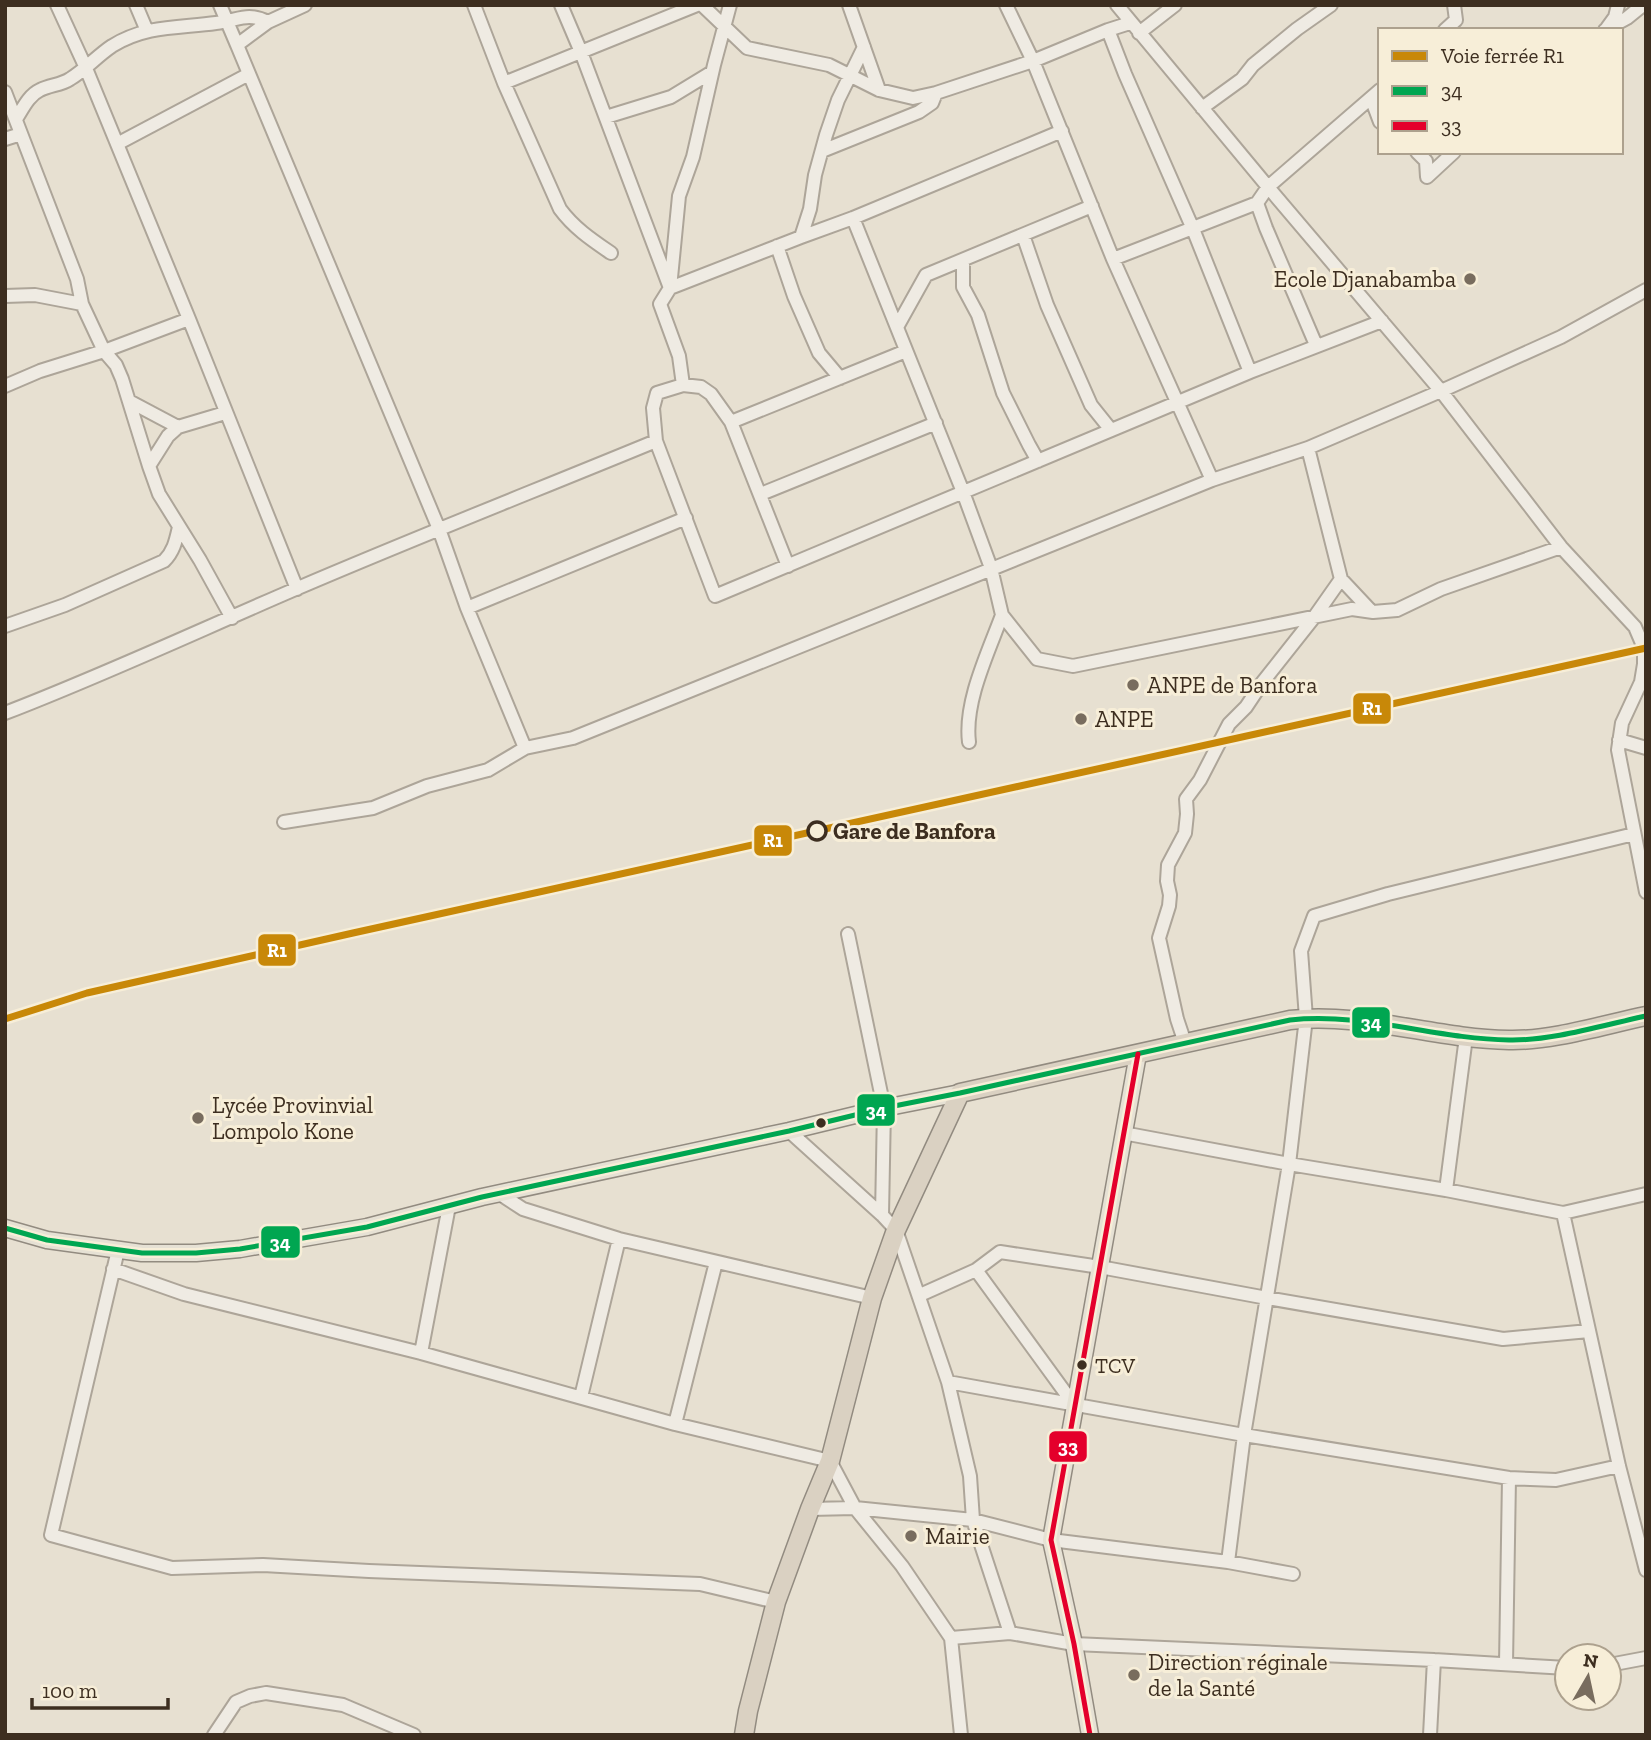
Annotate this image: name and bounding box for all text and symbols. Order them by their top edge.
legend [1378,28,1623,154]
text: Voie ferrée R1 [1440,43,1564,68]
text: 34 [1441,78,1463,103]
text: 33 [1441,113,1462,138]
place label: Ecole Djanabamba [1274,265,1456,293]
marker: Ecole Djanabamba [1462,271,1478,287]
place label: ANPE de Banfora [1147,671,1317,699]
marker: ANPE de Banfora [1125,677,1141,693]
line badge: R1 [1352,692,1392,725]
text: R1 [1362,697,1382,720]
place label: ANPE [1095,705,1153,733]
marker: ANPE [1073,711,1089,727]
place label: Gare de Banfora [833,817,996,845]
marker: Gare de Banfora [807,821,827,841]
line badge: R1 [753,824,793,857]
text: R1 [763,829,783,852]
line badge: R1 [257,933,297,967]
text: R1 [267,939,287,962]
line badge: 34 [1351,1006,1391,1039]
text: 34 [1361,1011,1382,1034]
place label: Lycée Provinvial Lompolo Kone [212,1091,373,1145]
line badge: 34 [856,1093,896,1127]
text: 34 [866,1099,887,1122]
marker: Lycée Provinvial Lompolo Kone [190,1110,206,1126]
unlabelled marker [814,1116,828,1130]
line badge: 34 [260,1225,301,1259]
text: 34 [270,1231,291,1254]
place label: TCV [1095,1353,1135,1378]
marker: TCV [1075,1358,1089,1372]
line badge: 33 [1048,1430,1088,1463]
text: 33 [1058,1435,1078,1458]
place label: Mairie [925,1522,990,1550]
marker: Mairie [903,1528,919,1544]
north arrow [1553,1642,1623,1712]
place label: Direction réginale de la Santé [1148,1648,1328,1702]
text: N [1582,1648,1600,1673]
scale bar [32,1666,168,1710]
marker: Direction réginale de la Santé [1126,1667,1142,1683]
text: 100 m [42,1678,97,1703]

